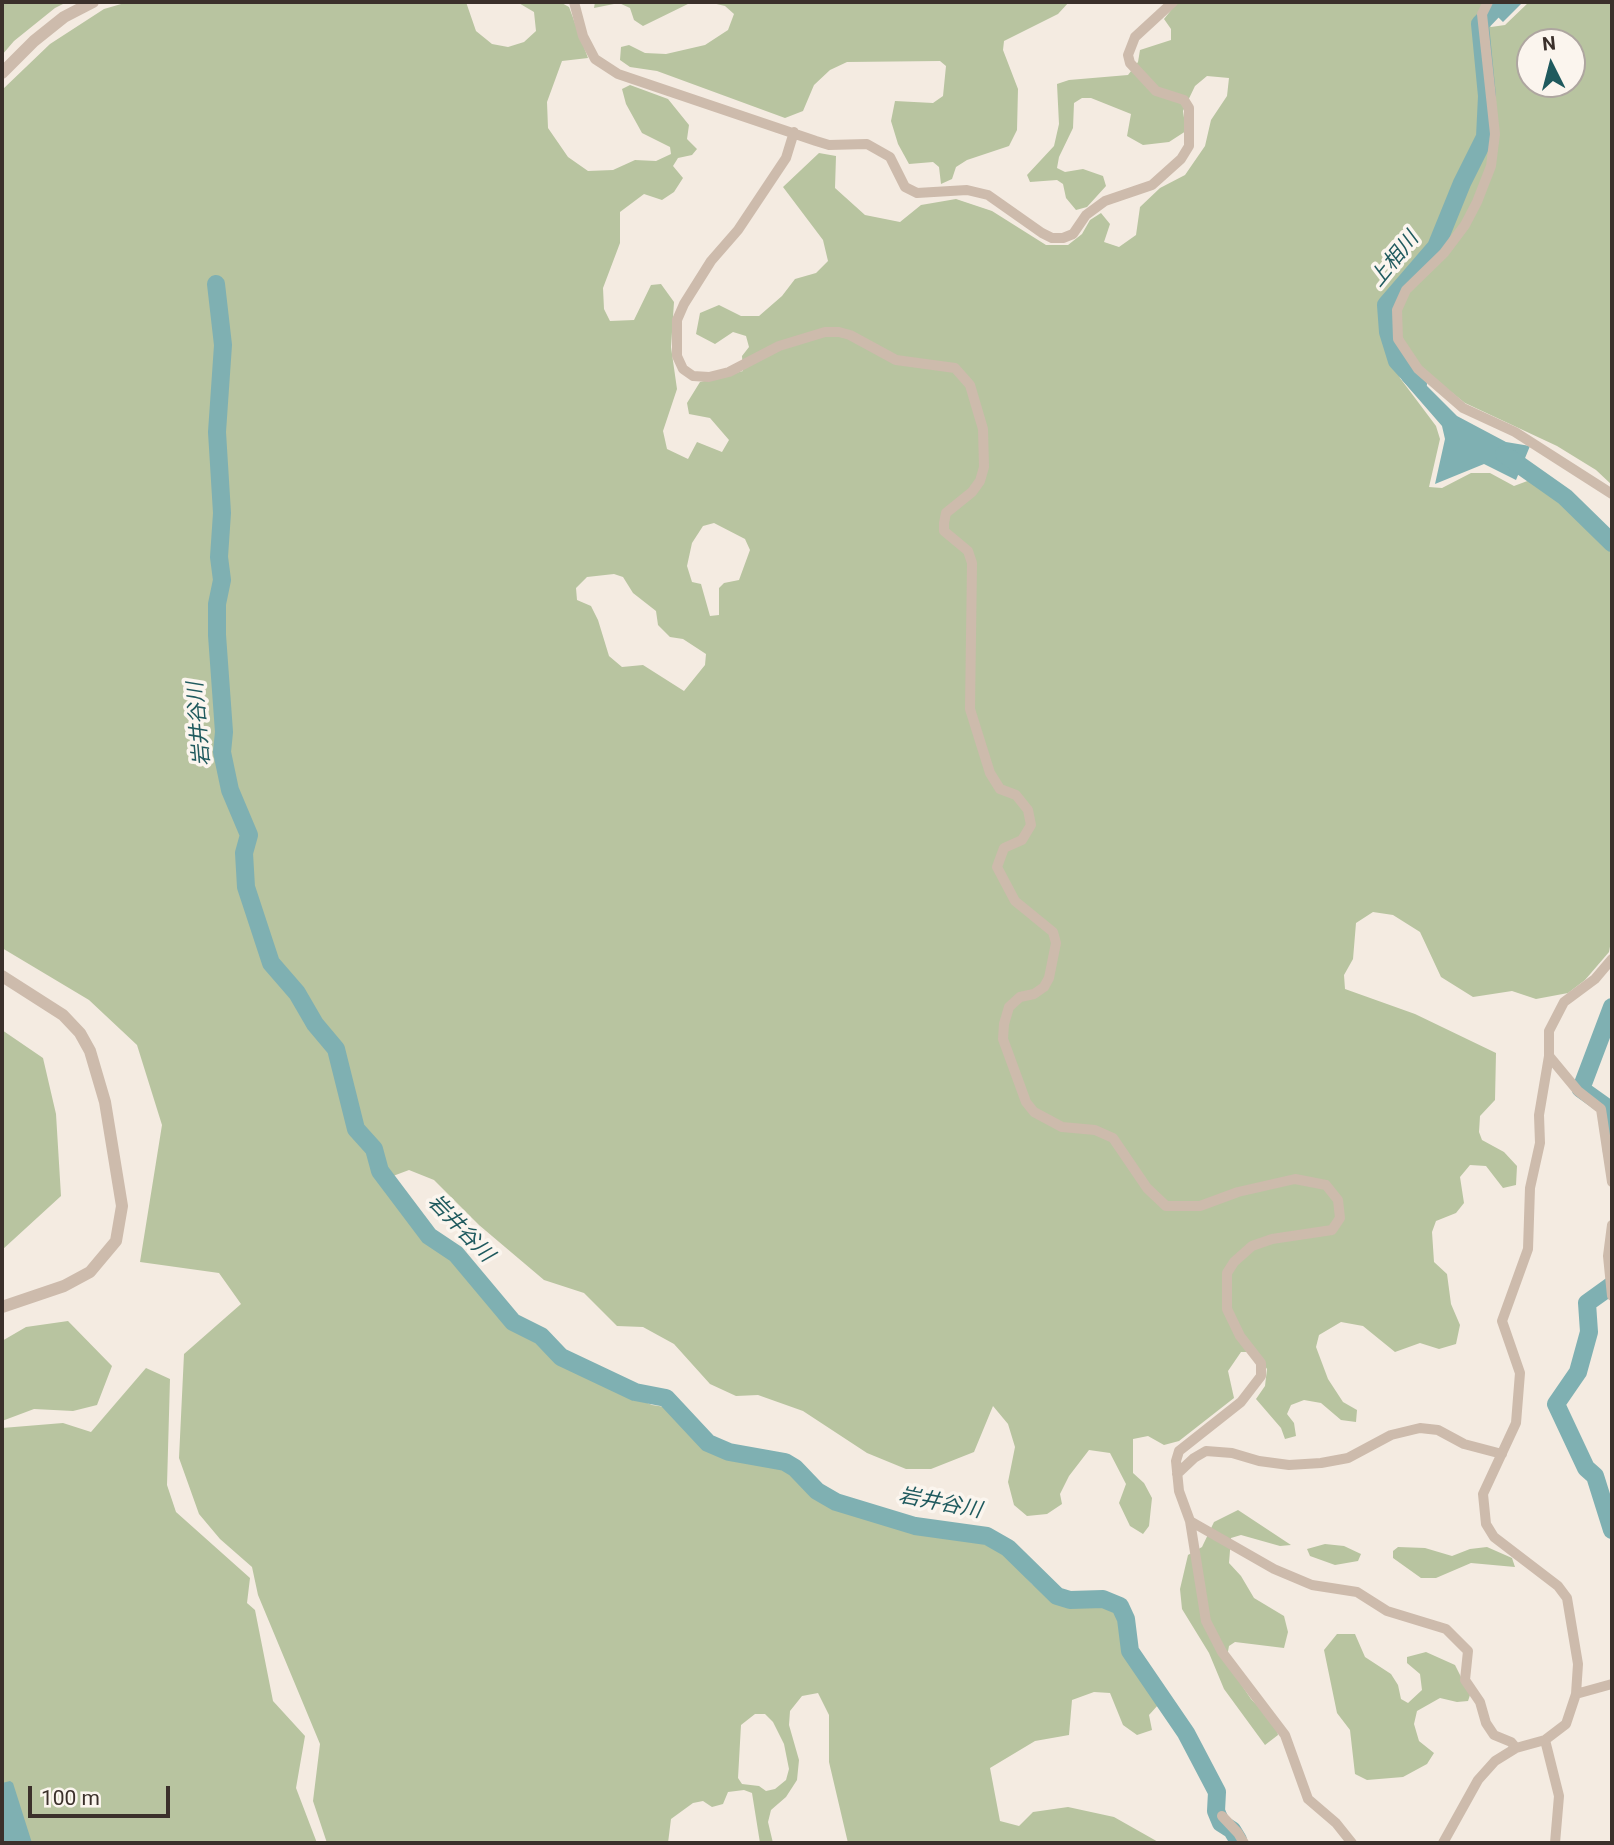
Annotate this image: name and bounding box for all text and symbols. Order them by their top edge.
north arrow [1516,28,1586,98]
text: N [1541,31,1557,56]
water label: 上相川 [1365,228,1425,292]
water label: 岩井谷川 [184,681,216,767]
water label: 岩井谷川 [422,1190,498,1268]
water label: 岩井谷川 [896,1484,984,1524]
scale bar [32,1772,173,1816]
text: 100 m [41,1786,100,1810]

